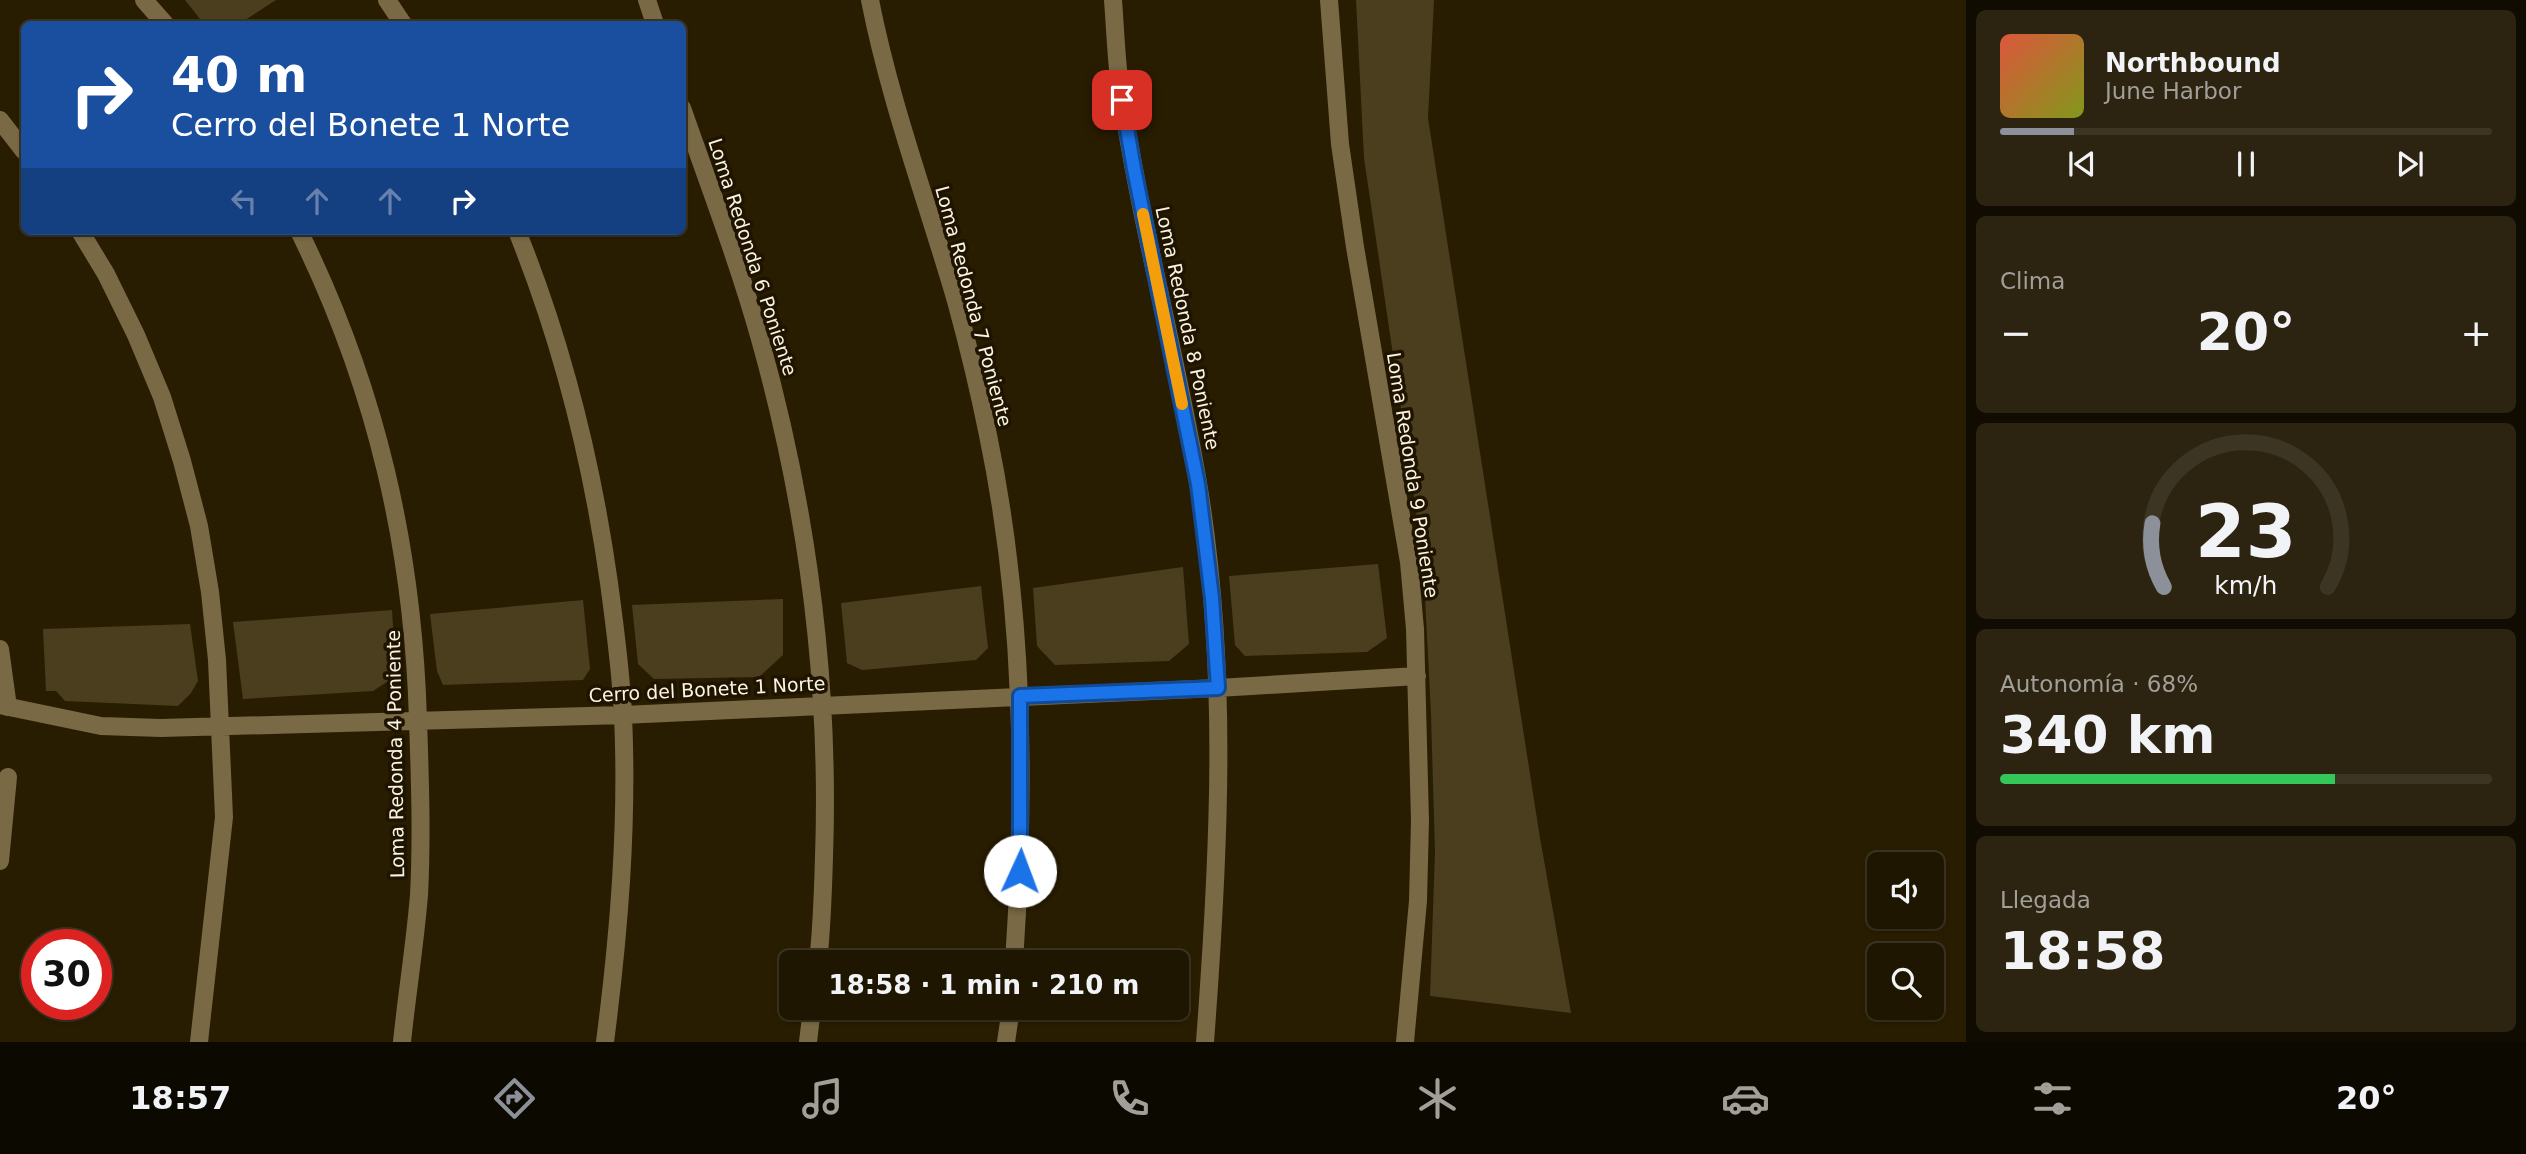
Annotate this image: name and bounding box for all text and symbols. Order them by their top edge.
text: 40 m [171,47,307,104]
text: Northbound [2105,48,2281,78]
icon: right [56,49,147,140]
pin [1092,70,1152,130]
text: June Harbor [2105,78,2241,104]
icon: arrive [1103,81,1141,119]
text: Cerro del Bonete 1 Norte [171,106,570,144]
street label: Loma Redonda 6 Poniente [704,136,802,378]
icon: previous [2063,145,2101,183]
icon: pause [2227,145,2265,183]
icon: next [2391,145,2429,183]
icon: left [225,182,263,220]
icon: ahead [298,182,336,220]
icon: ahead [371,182,409,220]
icon: right [444,182,482,220]
street label: Loma Redonda 7 Poniente [931,183,1017,429]
street label: Loma Redonda 8 Poniente [1151,204,1225,452]
text: Clima [2000,268,2065,294]
text: 20° [2197,302,2295,362]
text: − [2000,311,2032,355]
text: + [2460,311,2492,355]
street label: Loma Redonda 9 Poniente [1383,351,1443,599]
text: 23 [2195,489,2297,574]
text: km/h [2214,571,2278,600]
street label: Loma Redonda 4 Poniente [382,630,408,878]
text: Autonomía · 68% [2000,671,2198,697]
street label: Cerro del Bonete 1 Norte [588,672,826,706]
text: 340 km [2000,705,2215,765]
position arrow [983,834,1057,908]
map controls [1867,852,1944,1020]
button: sound [1867,852,1944,929]
text: Llegada [2000,887,2091,913]
text: 18:58 [2000,921,2166,981]
speed limit sign: 30 [21,929,112,1020]
button: search [1867,943,1944,1020]
text: 18:58 · 1 min · 210 m [829,970,1139,1000]
icon: directions [490,1074,539,1123]
icon: music [798,1074,847,1123]
icon: phone [1105,1074,1154,1123]
icon: climate [1413,1074,1462,1123]
icon: car [1721,1074,1770,1123]
icon: filters [2028,1074,2077,1123]
text: 18:57 [129,1079,231,1117]
text: 20° [2336,1079,2397,1117]

